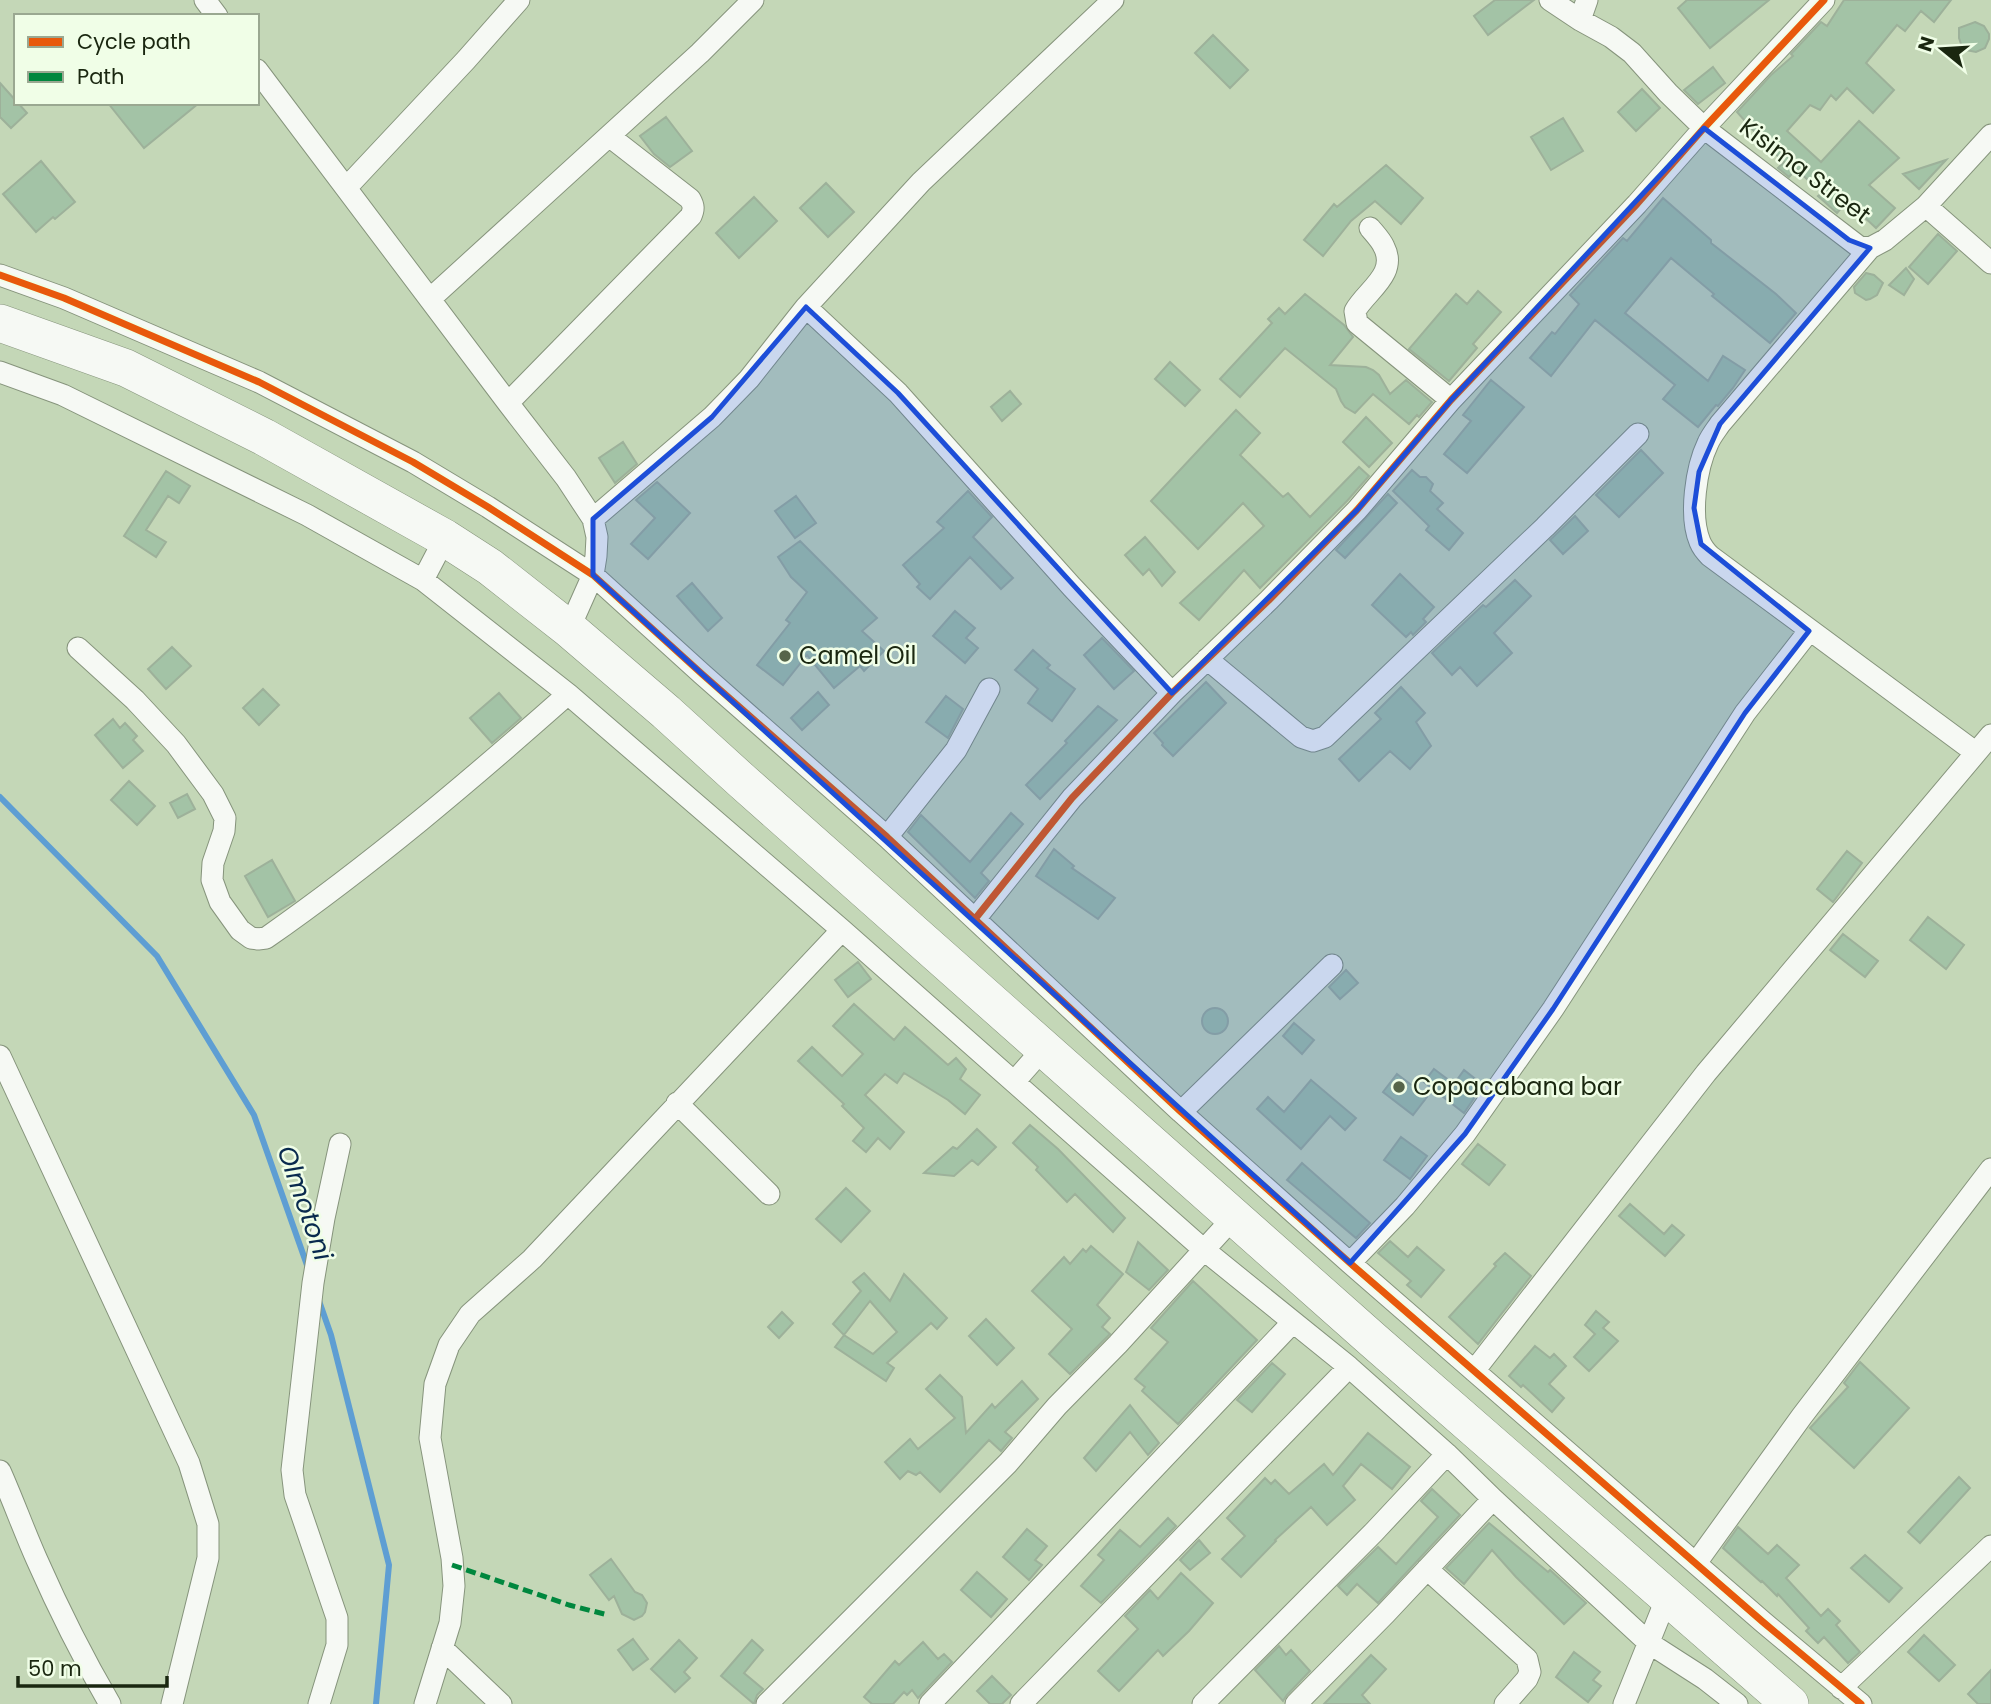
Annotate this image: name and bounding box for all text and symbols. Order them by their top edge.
legend [14,14,259,105]
north arrow [1907,14,1977,84]
text: Cycle path [77,27,191,56]
text: N [1911,33,1941,55]
text: Path [77,62,124,91]
street label: Kisima Street [1733,110,1878,231]
place label: Camel Oil [799,639,916,672]
marker: Camel Oil [777,648,793,664]
place label: Copacabana bar [1413,1070,1622,1103]
marker: Copacabana bar [1391,1079,1407,1095]
water label: Olmotoni [269,1141,342,1266]
scale bar [18,1644,166,1688]
text: 50 m [28,1654,82,1683]

